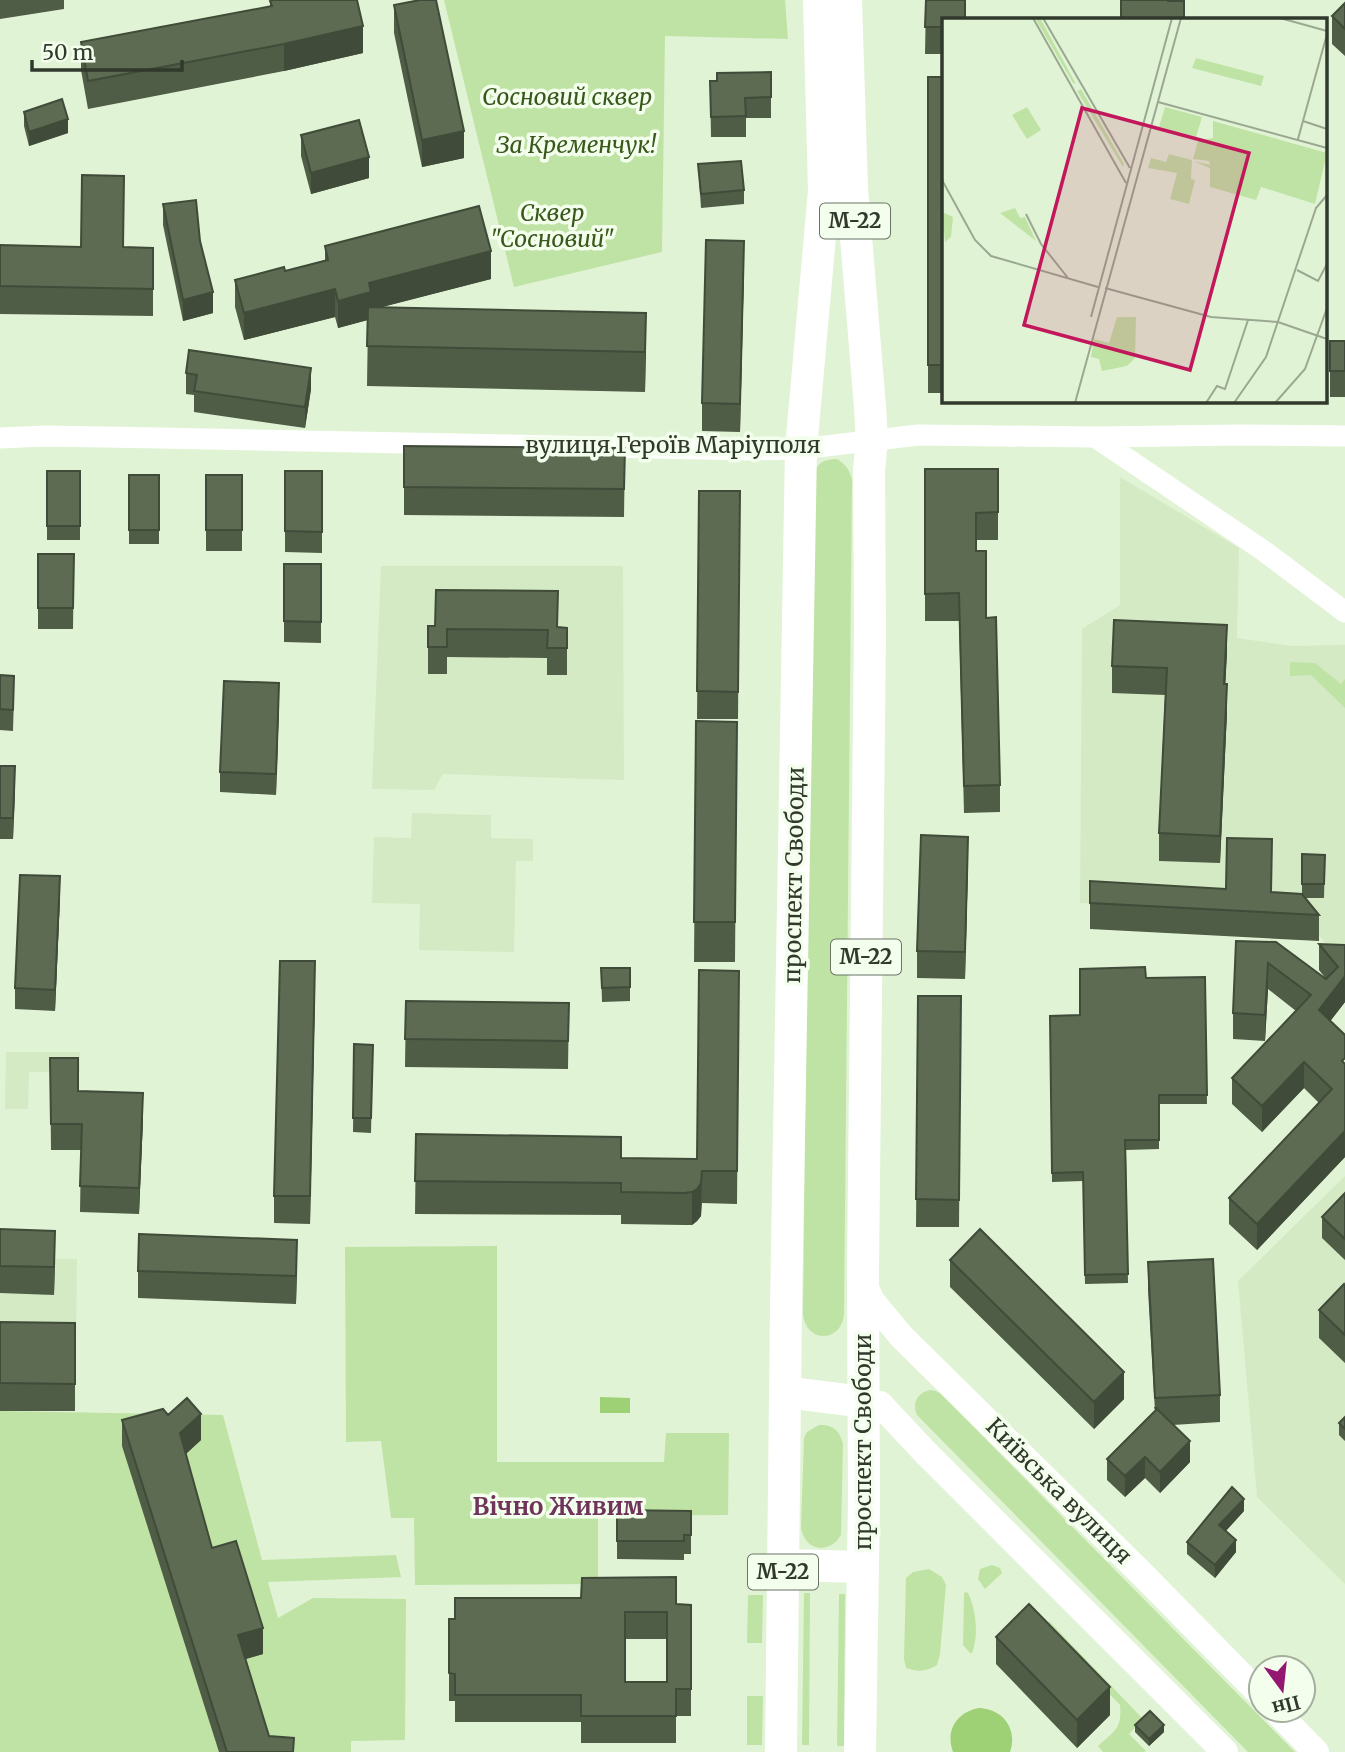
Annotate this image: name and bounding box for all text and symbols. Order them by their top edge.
inset map [942,18,1328,402]
scale bar [32,28,182,72]
text: 50 m [42,39,93,66]
park label: Сосновий сквер [482,82,652,111]
park label: За Кременчук! [496,130,657,159]
park label: Сквер "Сосновий" [490,198,614,253]
road number: М-22 [820,204,890,238]
street label: вулиця Героїв Маріуполя [525,430,821,459]
street label: проспект Свободи [777,766,810,984]
road number: М-22 [831,940,901,974]
street label: проспект Свободи [848,1334,877,1550]
street label: Київська вулиця [980,1412,1138,1570]
district label: Вічно Живим [473,1491,643,1522]
road number: М-22 [748,1554,818,1590]
north arrow [1247,1654,1317,1724]
text: Пн [1270,1690,1303,1721]

